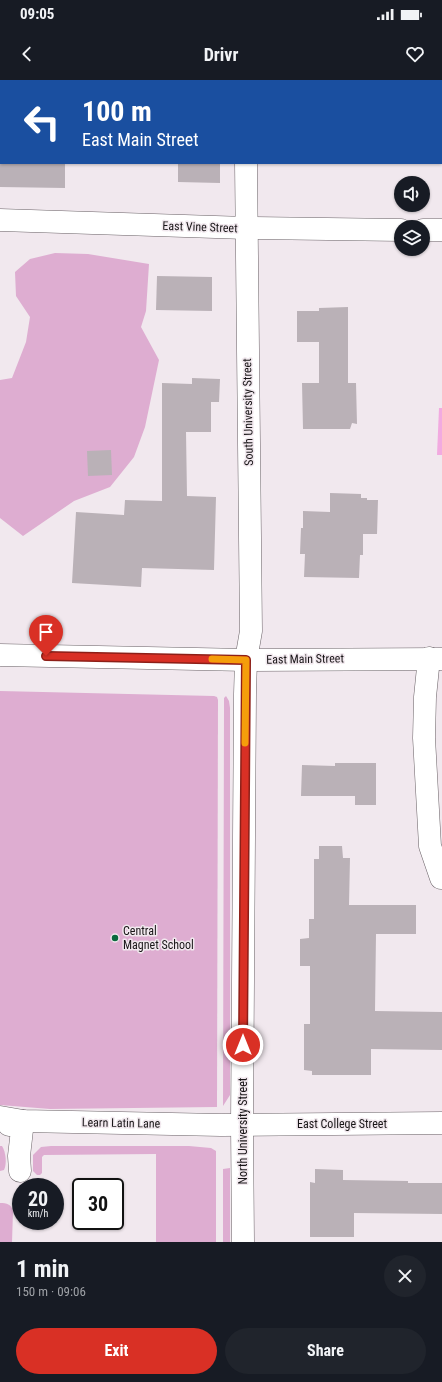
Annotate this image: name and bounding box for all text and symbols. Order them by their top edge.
text: 09:05 [20,5,54,23]
icon: back [16,43,38,65]
icon: heart [404,43,426,65]
text: Drivr [204,44,238,65]
text: 100 m [82,95,152,128]
icon: left [16,96,68,148]
text: East Main Street [82,129,199,150]
map controls [394,176,430,256]
button: sound [394,176,430,212]
street label: East Vine Street [162,219,238,235]
button: layers [394,220,430,256]
street label: South University Street [240,358,256,466]
pin [29,615,63,656]
icon: arrive [35,621,57,643]
street label: East Main Street [266,651,344,667]
place label: Central Magnet School [123,924,194,952]
marker: Central Magnet School [110,933,120,943]
position arrow [222,1024,264,1066]
street label: North University Street [236,1077,250,1184]
street label: Learn Latin Lane [82,1115,161,1131]
street label: East College Street [297,1117,387,1131]
speed limit sign: 30 [72,1178,124,1230]
text: 20 [28,1187,48,1211]
text: km/h [28,1208,48,1219]
text: 1 min [16,1255,69,1283]
button: close [384,1255,426,1297]
text: 150 m · 09:06 [16,1284,86,1299]
button: Exit [16,1328,217,1374]
button: Share [225,1328,426,1374]

